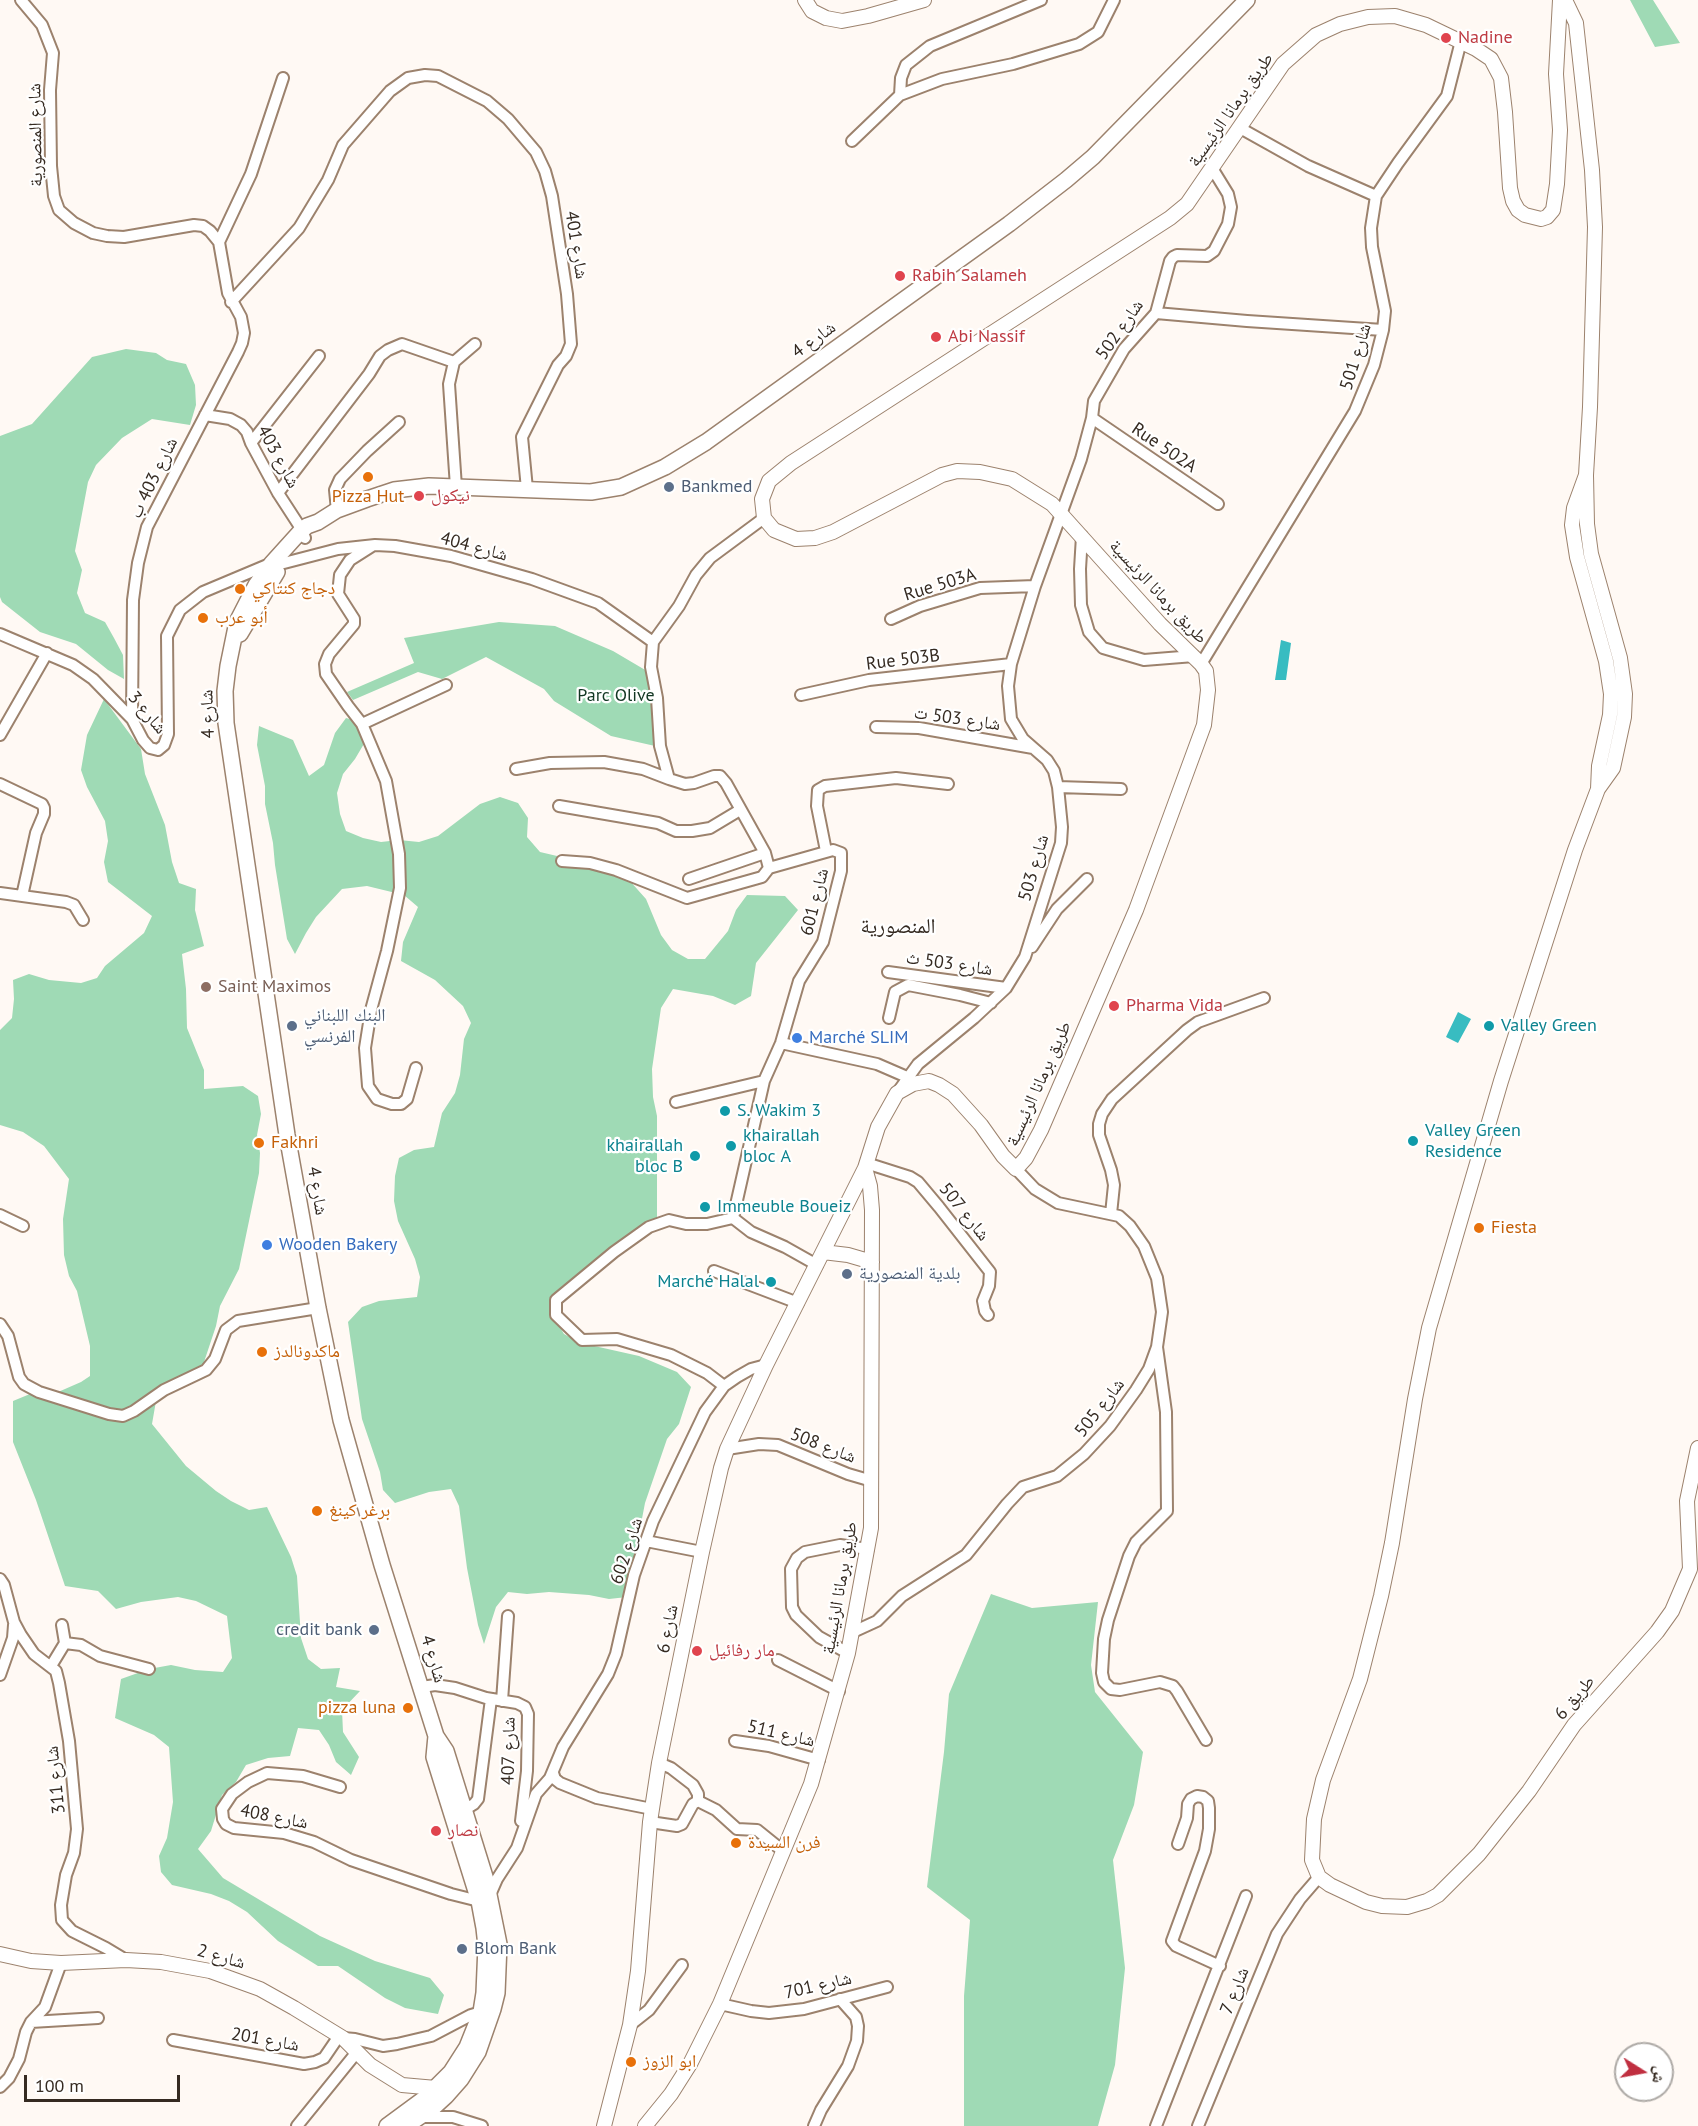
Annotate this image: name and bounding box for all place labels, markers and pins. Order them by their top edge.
place label: Nadine [1458,27,1513,49]
marker: Nadine [1439,31,1453,45]
place label: Rabih Salameh [912,265,1027,287]
marker: Rabih Salameh [893,269,907,283]
place label: Abi Nassif [948,326,1025,348]
marker: Abi Nassif [929,330,943,344]
marker: Pizza Hut [361,470,375,484]
place label: Bankmed [681,476,752,498]
marker: Bankmed [662,480,676,494]
place label: نيكول [431,485,470,507]
place label: Pizza Hut [332,486,404,508]
marker: نيكول [412,489,426,503]
place label: دجاج كنتاكي [252,578,335,600]
marker: دجاج كنتاكي [233,582,247,596]
place label: أبو عرب [215,607,268,629]
marker: أبو عرب [196,611,210,625]
place label: Saint Maximos [218,976,331,998]
marker: Saint Maximos [199,980,213,994]
place label: Pharma Vida [1126,995,1223,1017]
marker: Pharma Vida [1107,999,1121,1013]
place label: البنك اللبناني الفرنسي [304,1005,386,1048]
place label: Valley Green [1501,1015,1597,1037]
marker: البنك اللبناني الفرنسي [285,1019,299,1033]
marker: Valley Green [1482,1019,1496,1033]
place label: Marché SLIM [809,1027,909,1049]
marker: Marché SLIM [790,1031,804,1045]
place label: S. Wakim 3 [737,1100,821,1122]
marker: S. Wakim 3 [718,1104,732,1118]
place label: Valley Green Residence [1425,1120,1521,1162]
place label: khairallah bloc A [743,1125,820,1168]
place label: Fakhri [271,1132,319,1154]
marker: Valley Green Residence [1406,1134,1420,1148]
place label: khairallah bloc B [606,1135,683,1178]
marker: Fakhri [252,1136,266,1150]
marker: khairallah bloc A [724,1139,738,1153]
marker: khairallah bloc B [688,1149,702,1163]
place label: Immeuble Boueiz [717,1196,851,1218]
marker: Immeuble Boueiz [698,1200,712,1214]
place label: Fiesta [1491,1217,1537,1239]
marker: Fiesta [1472,1221,1486,1235]
place label: Wooden Bakery [279,1234,397,1256]
marker: Wooden Bakery [260,1238,274,1252]
place label: بلدية المنصورية [859,1263,960,1285]
marker: بلدية المنصورية [840,1267,854,1281]
place label: Marché Halal [657,1271,759,1293]
marker: Marché Halal [764,1275,778,1289]
place label: ماكدونالدز [274,1341,340,1363]
marker: ماكدونالدز [255,1345,269,1359]
place label: برغر كينغ [329,1500,390,1522]
marker: برغر كينغ [310,1504,324,1518]
place label: credit bank [276,1619,362,1641]
marker: credit bank [367,1623,381,1637]
place label: مار رفائيل [709,1640,775,1662]
marker: مار رفائيل [690,1644,704,1658]
place label: pizza luna [318,1697,396,1719]
marker: pizza luna [401,1701,415,1715]
place label: نصار [448,1820,478,1842]
marker: نصار [429,1824,443,1838]
place label: فرن السيدة [748,1832,821,1854]
marker: فرن السيدة [729,1836,743,1850]
place label: Blom Bank [474,1938,557,1960]
marker: Blom Bank [455,1942,469,1956]
place label: ابو الزوز [643,2051,696,2073]
marker: ابو الزوز [624,2055,638,2069]

